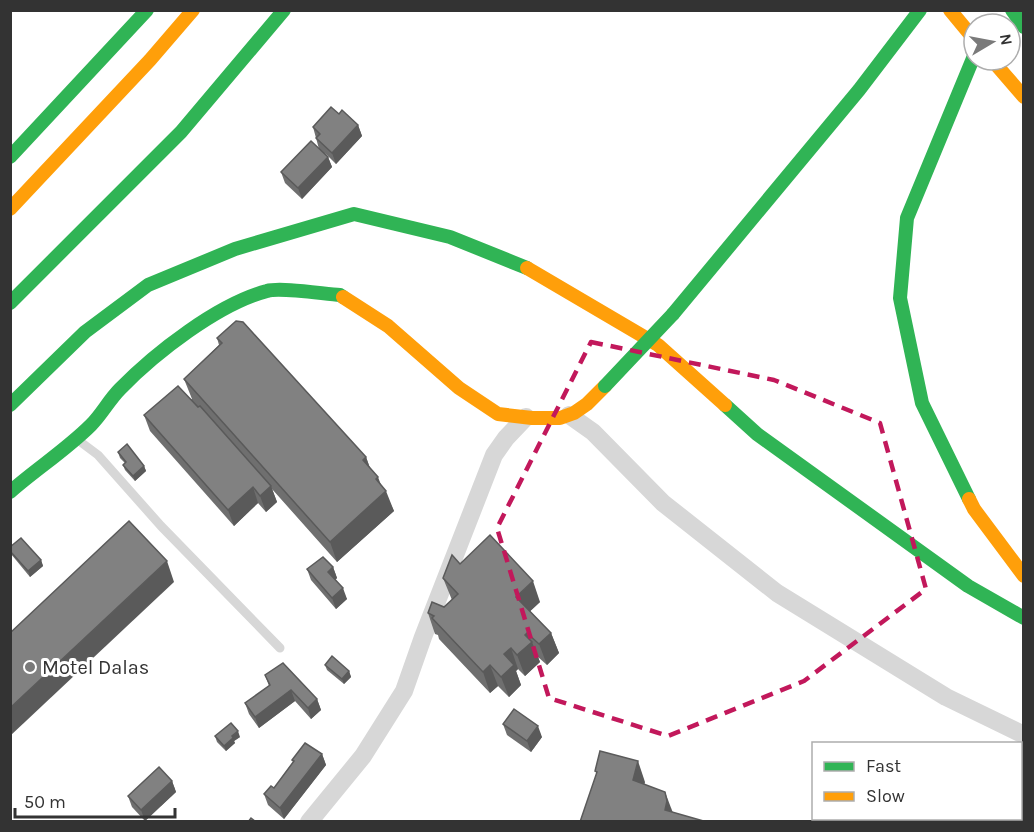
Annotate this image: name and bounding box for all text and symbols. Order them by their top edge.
north arrow [962,12,1022,72]
text: N [996,32,1017,47]
place label: Motel Dalas [42,656,149,679]
marker: Motel Dalas [23,660,37,674]
legend [812,742,1022,820]
text: Fast [866,755,901,777]
scale bar [15,781,176,819]
text: Slow [866,785,905,807]
text: 50 m [24,791,66,813]

